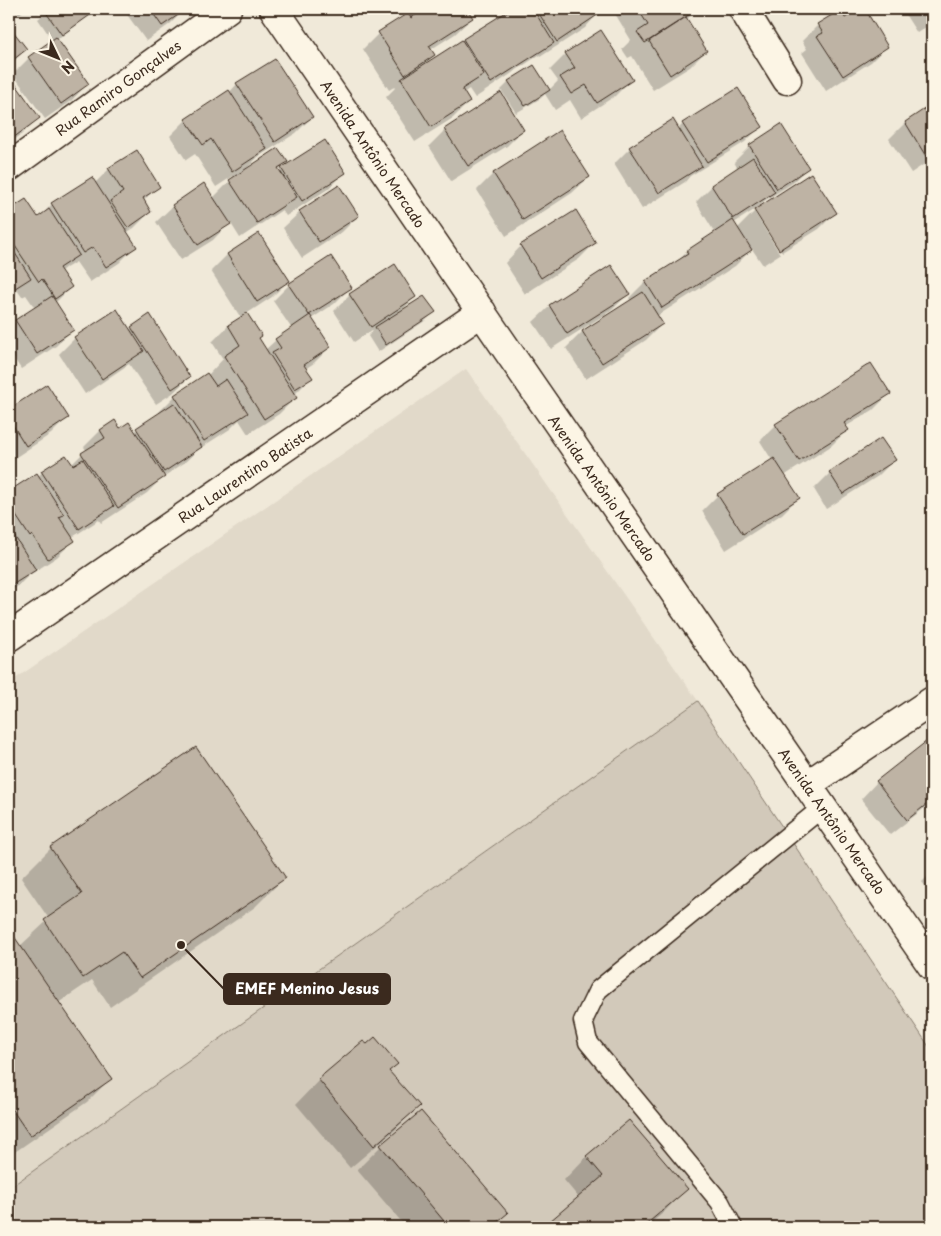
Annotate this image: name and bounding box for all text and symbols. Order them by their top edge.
north arrow [32,32,82,82]
street label: Rua Ramiro Gonçalves [51,35,185,141]
text: N [56,56,79,78]
street label: Avenida Antônio Mercado [316,76,431,232]
street label: Avenida Antônio Mercado [543,411,661,566]
street label: Rua Laurentino Batista [174,422,317,528]
street label: Avenida Antônio Mercado [773,744,891,899]
callout: EMEF Menino Jesus [224,974,390,1004]
text: EMEF Menino Jesus [235,976,379,999]

